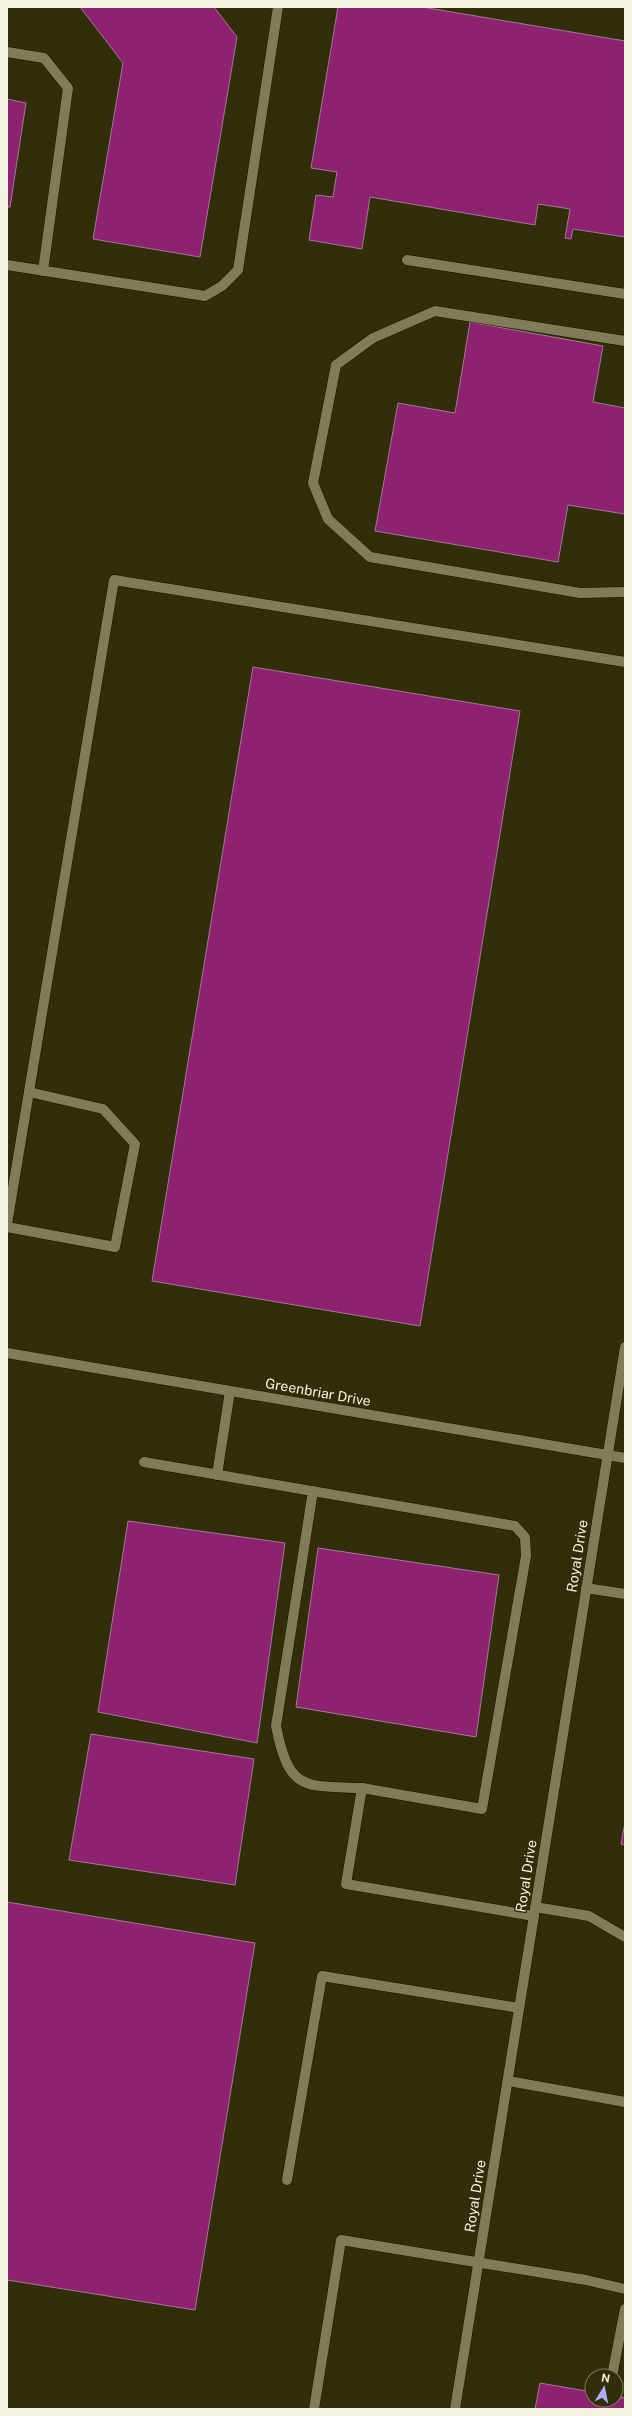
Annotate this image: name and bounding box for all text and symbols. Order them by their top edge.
street label: Greenbriar Drive [264,1375,372,1409]
street label: Royal Drive [563,1519,591,1593]
street label: Royal Drive [512,1839,540,1913]
street label: Royal Drive [461,2159,489,2233]
north arrow [584,2368,624,2408]
text: N [600,2371,611,2385]

